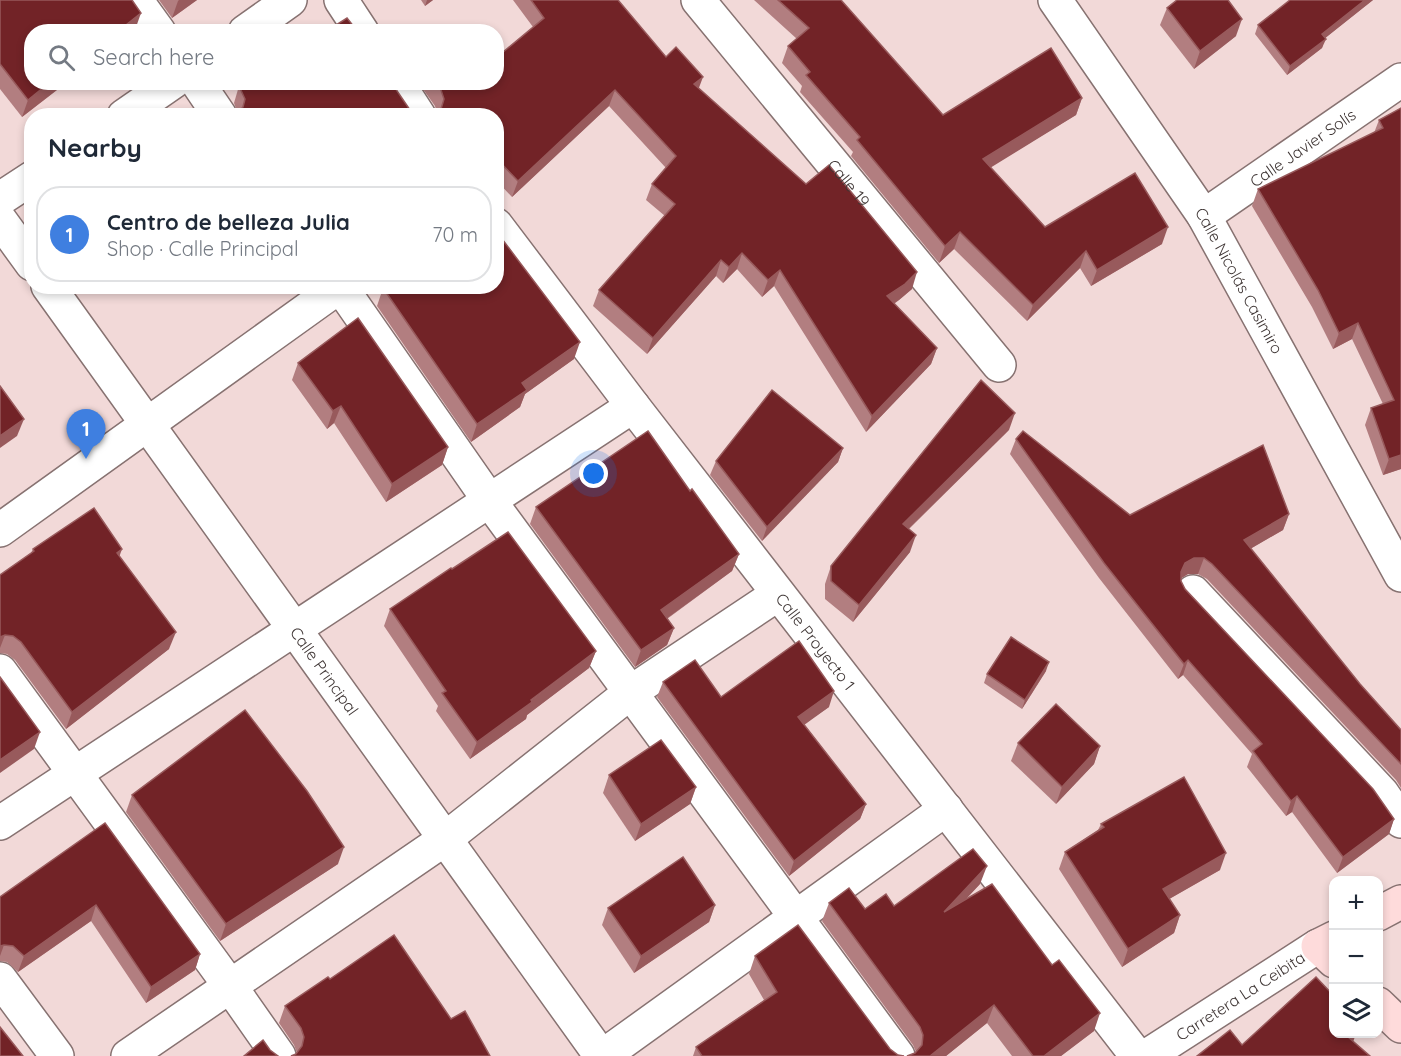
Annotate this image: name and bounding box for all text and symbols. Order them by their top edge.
search box [24,24,504,90]
icon: search [45,41,78,74]
text: Search here [93,43,214,71]
street label: Calle Javier Solís [1246,104,1360,191]
text: Nearby [48,131,142,164]
street label: Calle 19 [823,155,874,211]
street label: Calle Nicolás Casimiro [1191,203,1288,357]
text: Centro de belleza Julia [107,208,350,236]
text: 1 [66,222,73,247]
text: 70 m [432,222,478,247]
text: Shop · Calle Principal [107,236,299,261]
pin: 1 [66,410,106,459]
your location [579,459,608,488]
street label: Calle Proyecto 1 [772,589,860,694]
street label: Calle Principal [286,623,363,719]
map controls [1329,876,1383,1038]
button: + [1329,876,1383,930]
button: − [1329,930,1383,984]
street label: Carretera La Ceibita [1172,947,1309,1045]
button: layers [1329,984,1383,1038]

